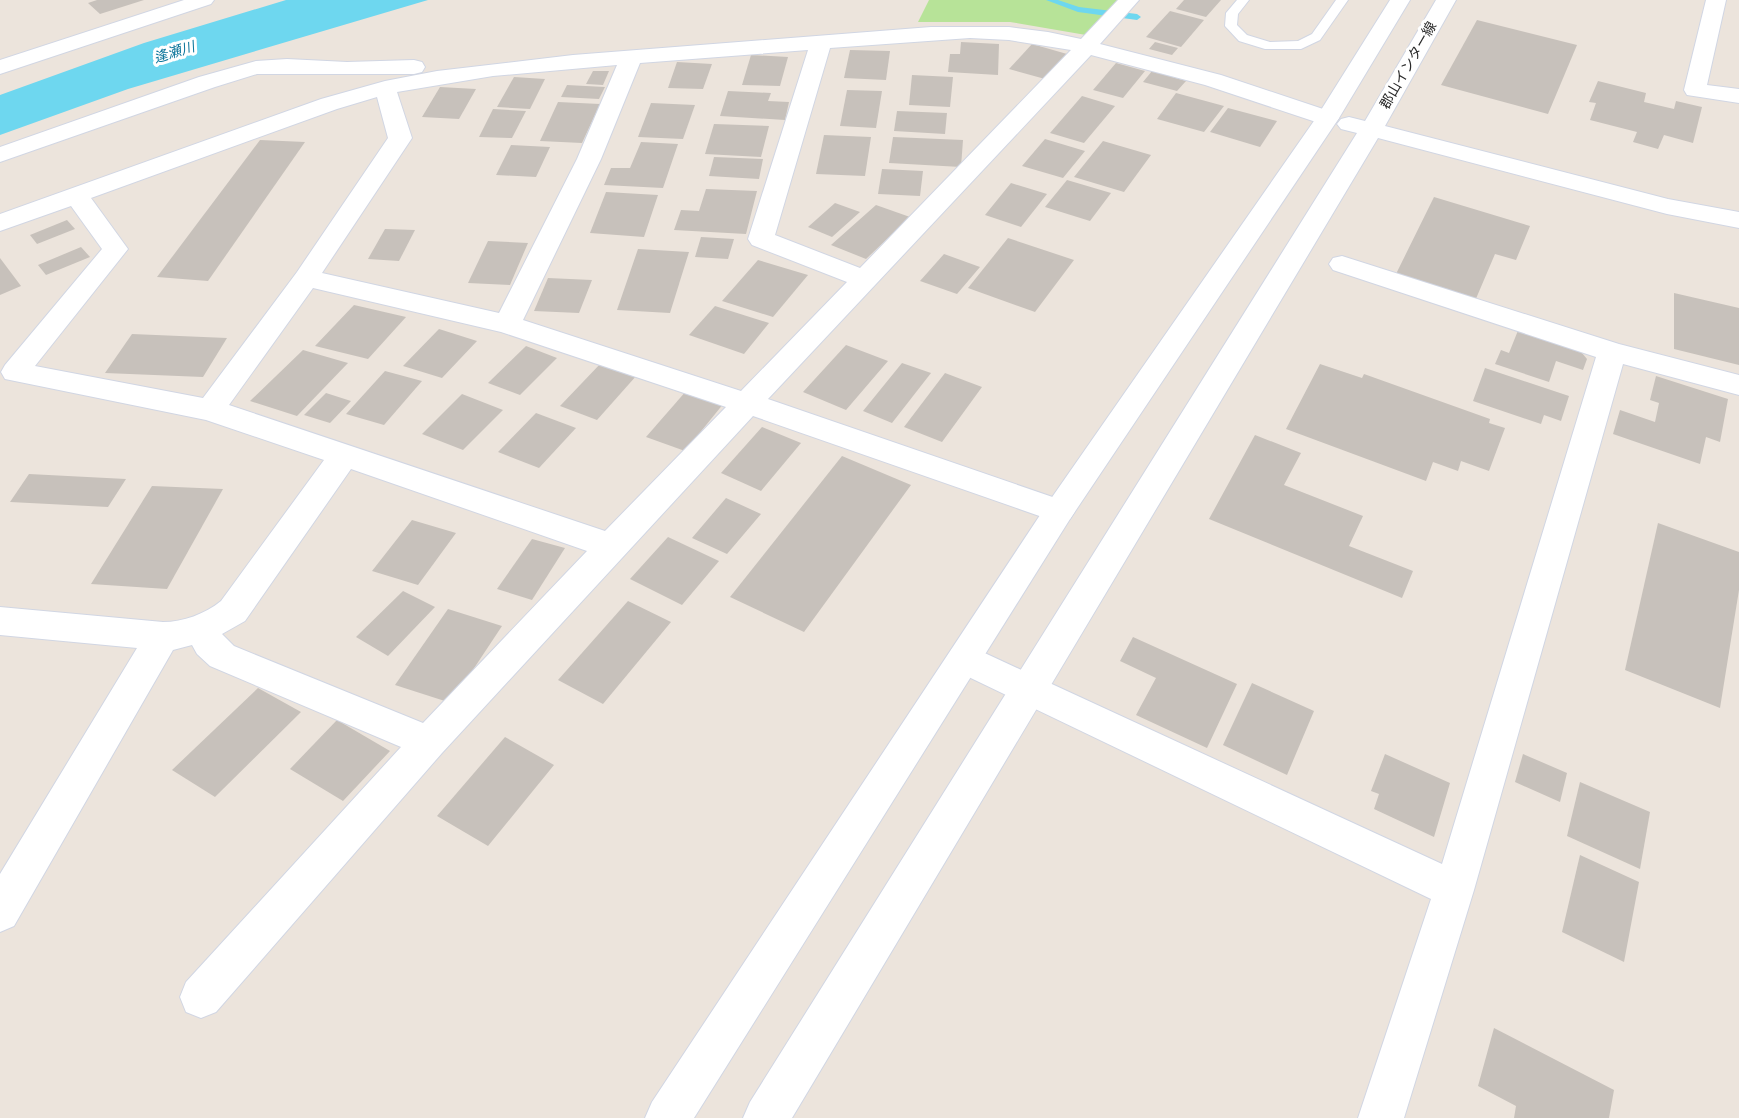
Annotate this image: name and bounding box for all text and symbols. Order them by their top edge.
street label: 郡山インター線 [1377,19,1440,112]
water label: 逢瀬川 [152,38,199,67]

